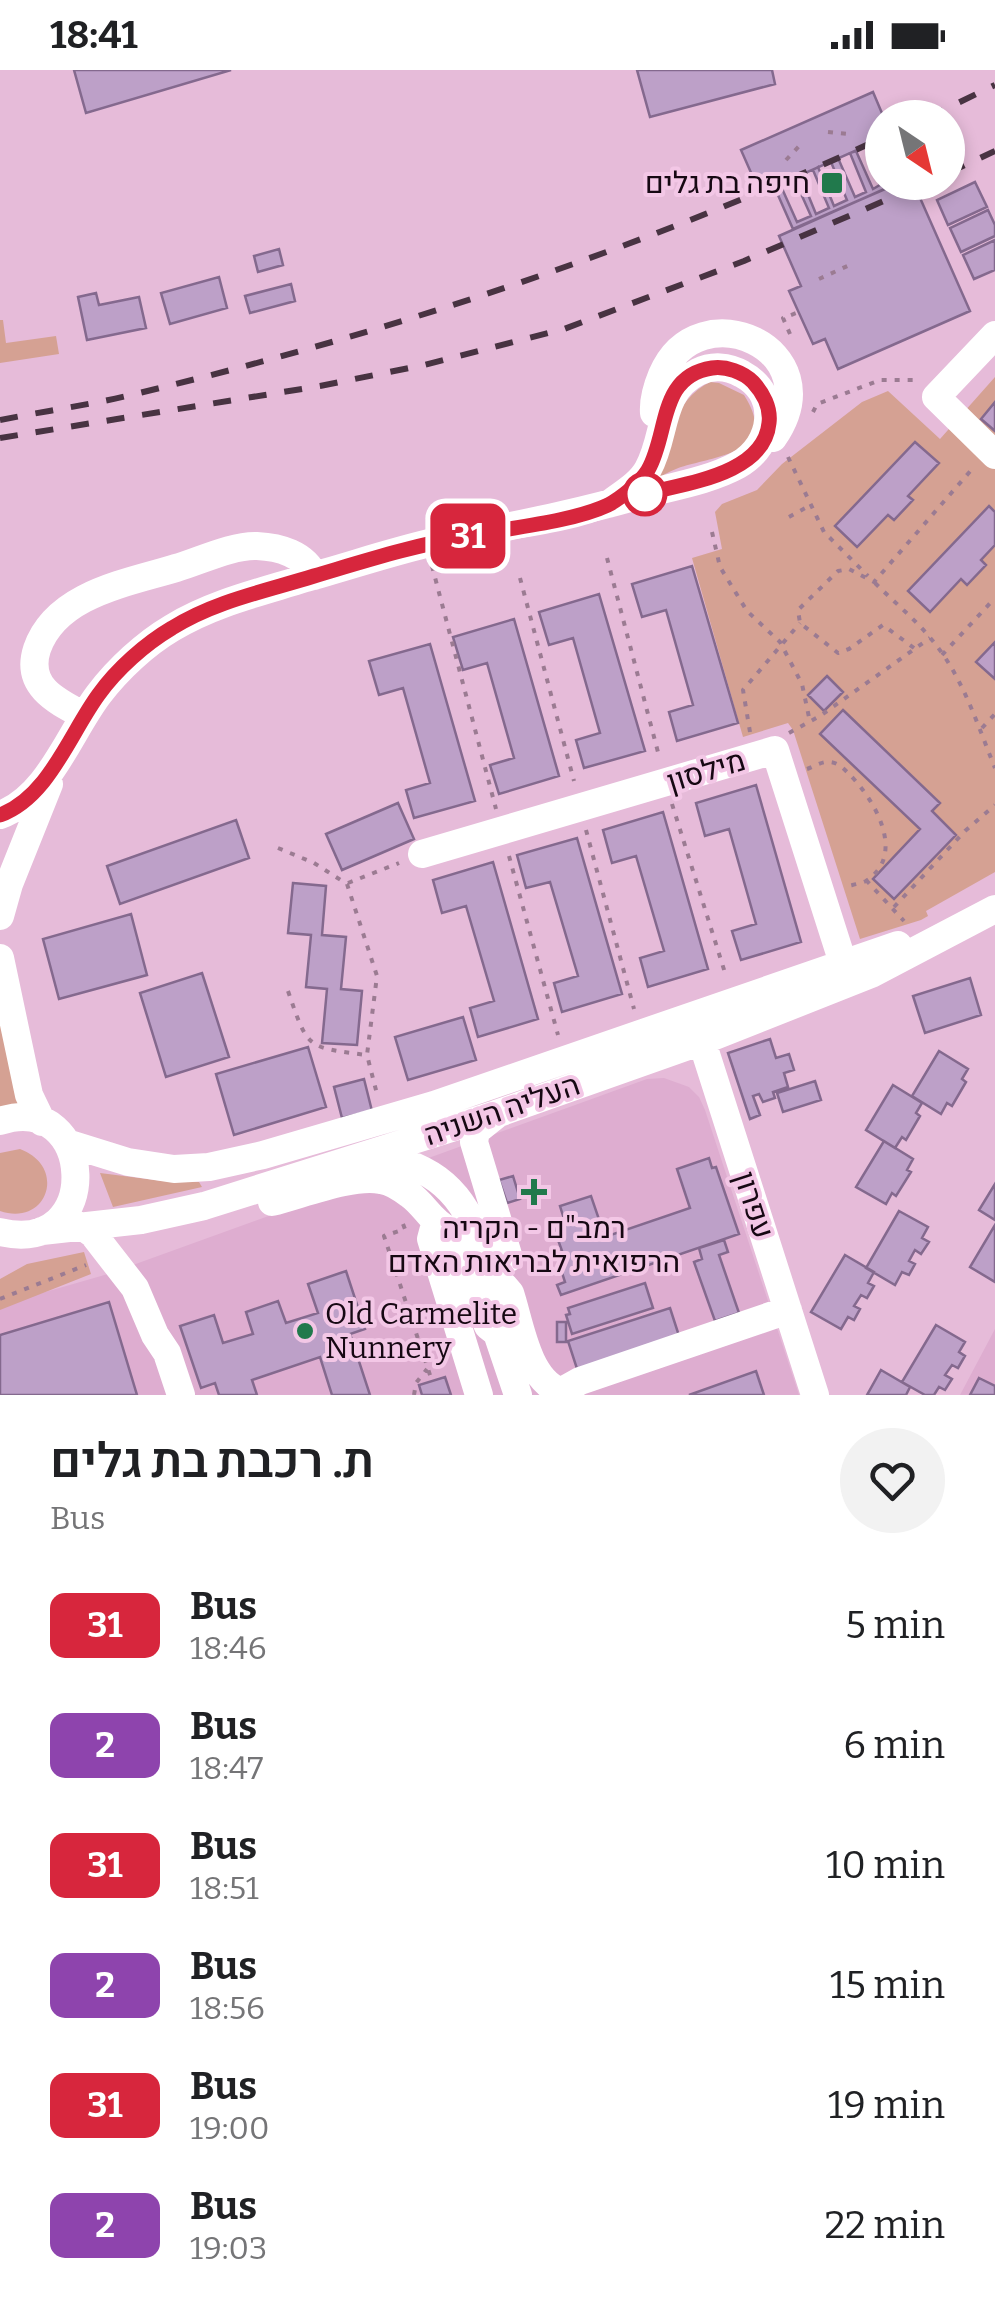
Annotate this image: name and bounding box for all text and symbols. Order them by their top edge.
text: 18:41 [50,12,138,58]
north arrow [865,100,965,200]
map controls [865,100,965,200]
place label: חיפה בת גלים [645,165,810,201]
marker: חיפה בת גלים [819,170,845,196]
unlabelled marker [624,473,666,515]
line badge: 31 [423,504,513,568]
text: 31 [450,515,486,557]
street label: מילסון [662,742,750,800]
street label: העליה השניה [420,1067,584,1153]
street label: עפרון [726,1167,782,1243]
marker: רמב"ם - הקריה הרפואית לבריאות האדם [521,1179,547,1205]
place label: רמב"ם - הקריה הרפואית לבריאות האדם [388,1210,680,1280]
place label: Old Carmelite Nunnery [325,1296,517,1366]
marker: Old Carmelite Nunnery [294,1320,316,1342]
button: heart [840,1428,945,1533]
text: ת. רכבת בת גלים [50,1432,374,1490]
text: Bus [50,1499,105,1537]
text: Bus [190,1583,257,1629]
text: 5 min [845,1602,945,1648]
text: 31 [87,1604,123,1646]
text: 18:46 [190,1629,266,1667]
text: Bus [190,1703,257,1749]
text: 6 min [843,1722,945,1768]
text: 2 [95,1724,115,1766]
text: 18:47 [190,1749,263,1787]
text: Bus [190,1823,257,1869]
text: 10 min [826,1842,945,1888]
text: 31 [87,1844,123,1886]
text: 18:51 [190,1869,259,1907]
text: Bus [190,1943,257,1989]
text: 15 min [830,1962,945,2008]
text: 2 [95,1964,115,2006]
text: 18:56 [190,1989,265,2027]
text: Bus [190,2063,257,2109]
text: 19 min [828,2082,945,2128]
text: 31 [87,2084,123,2126]
text: 19:00 [190,2109,270,2147]
text: Bus [190,2183,257,2229]
text: 22 min [824,2202,945,2248]
text: 2 [95,2204,115,2246]
text: 19:03 [190,2229,267,2267]

